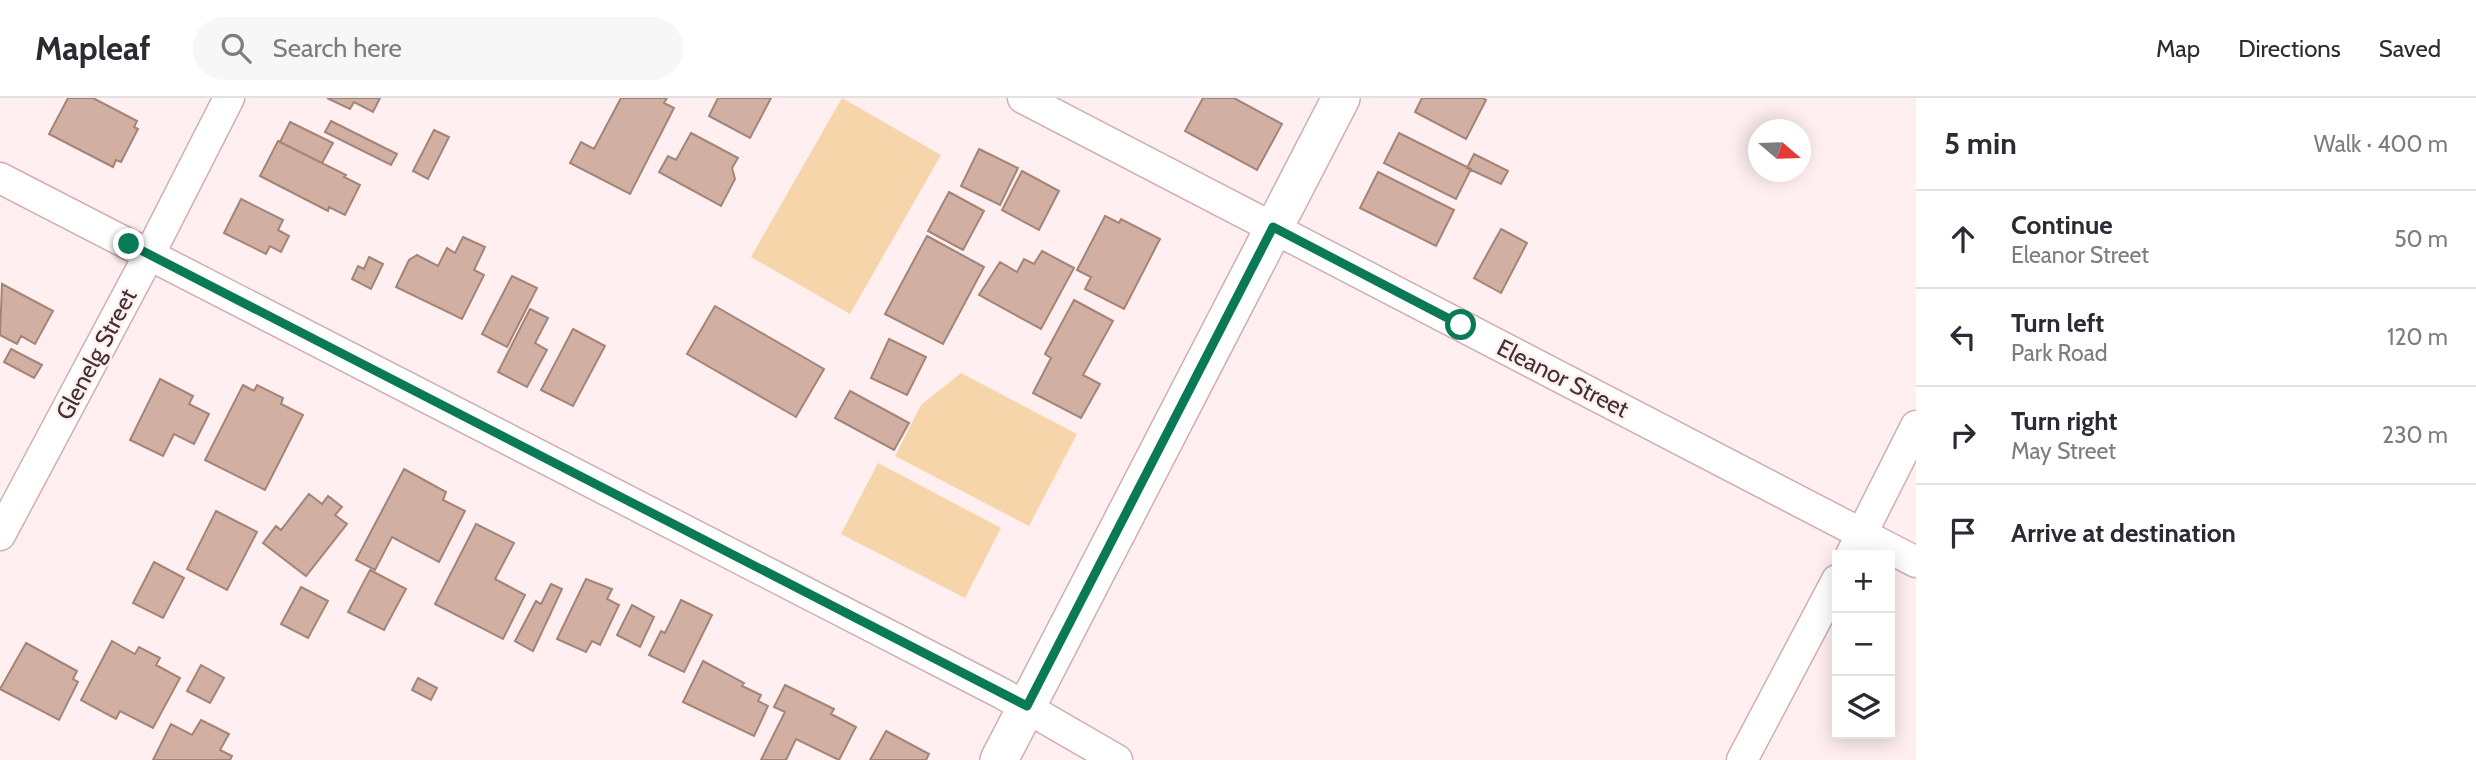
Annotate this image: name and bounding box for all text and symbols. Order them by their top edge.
search box [193,17,683,80]
text: Mapleaf [35,28,151,68]
icon: search [217,29,255,67]
text: Search here [273,32,402,64]
text: Map [2156,34,2200,63]
text: Directions [2238,34,2341,63]
text: Saved [2379,34,2441,63]
north arrow [1748,119,1811,182]
text: 5 min [1944,125,2017,162]
text: Walk · 400 m [2314,130,2448,158]
text: Continue [2011,209,2113,241]
icon: ahead [1944,220,1982,258]
text: 50 m [2394,225,2448,253]
route end [113,228,144,259]
text: Eleanor Street [2011,241,2149,269]
street label: Glenelg Street [49,284,143,424]
text: Turn left [2011,307,2104,339]
route start [1445,309,1476,340]
icon: left [1944,318,1982,356]
text: 120 m [2387,323,2448,351]
street label: Eleanor Street [1492,332,1634,424]
text: Park Road [2011,339,2108,367]
text: Turn right [2011,405,2117,437]
icon: right [1944,416,1982,454]
text: 230 m [2382,421,2448,449]
text: May Street [2011,437,2116,465]
icon: arrive [1944,514,1982,552]
text: Arrive at destination [2011,517,2236,549]
map controls [1832,550,1895,739]
button: + [1832,550,1895,613]
button: − [1832,613,1895,676]
button: layers [1832,676,1895,739]

